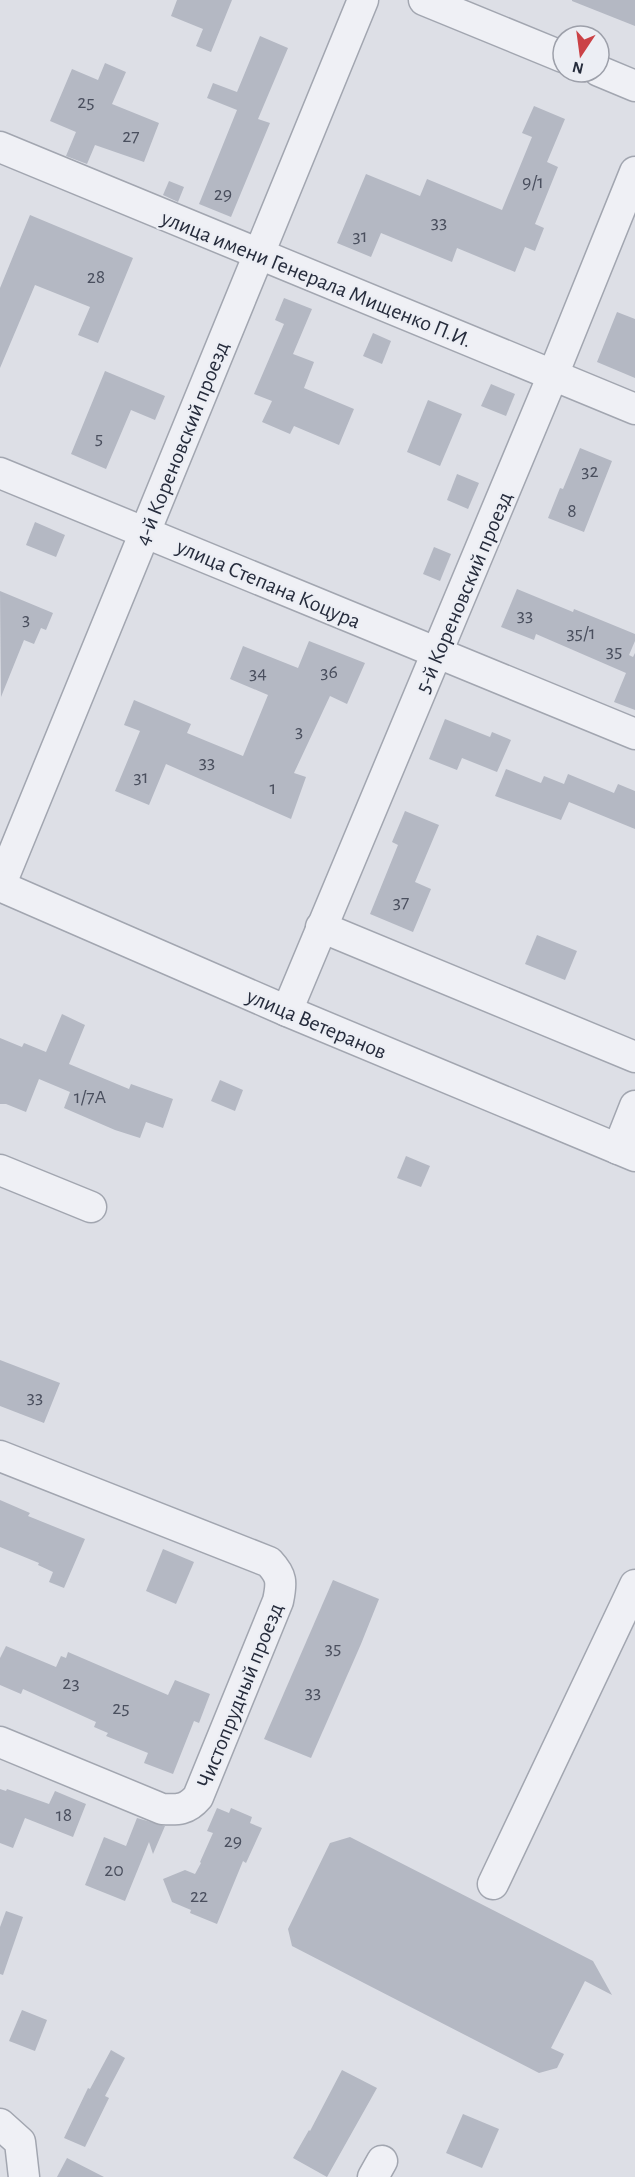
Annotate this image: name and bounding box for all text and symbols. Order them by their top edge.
north arrow [551,24,611,84]
text: N [571,59,585,77]
house number: 25 [77,92,95,112]
house number: 27 [122,126,140,146]
house number: 9/1 [522,172,544,192]
house number: 29 [214,184,232,204]
street label: улица имени Генерала Мищенко П.И. [157,206,475,351]
house number: 33 [431,212,447,232]
house number: 31 [352,226,368,246]
house number: 28 [87,267,105,287]
street label: 4-й Кореновский проезд [131,338,233,549]
house number: 5 [95,428,103,448]
house number: 32 [581,461,599,481]
street label: 5-й Кореновский проезд [411,488,516,696]
house number: 8 [567,501,577,521]
street label: улица Степана Коцура [173,535,364,633]
house number: 33 [517,605,533,625]
house number: 3 [22,609,30,629]
house number: 35/1 [566,623,596,643]
house number: 35 [606,641,622,661]
house number: 36 [320,662,338,682]
house number: 34 [249,663,267,683]
house number: 3 [295,721,303,741]
house number: 33 [199,752,215,772]
house number: 31 [133,767,149,787]
house number: 1 [270,778,276,798]
house number: 37 [393,892,409,912]
street label: улица Ветеранов [243,984,390,1063]
house number: 1/7А [74,1087,107,1107]
house number: 33 [27,1387,43,1407]
street label: Чистопрудный проезд [193,1600,287,1791]
house number: 35 [325,1638,341,1658]
house number: 23 [62,1673,80,1693]
house number: 33 [305,1682,321,1702]
house number: 25 [112,1698,130,1718]
house number: 18 [56,1805,72,1825]
house number: 29 [224,1831,242,1851]
house number: 20 [104,1860,124,1880]
house number: 22 [190,1886,208,1906]

